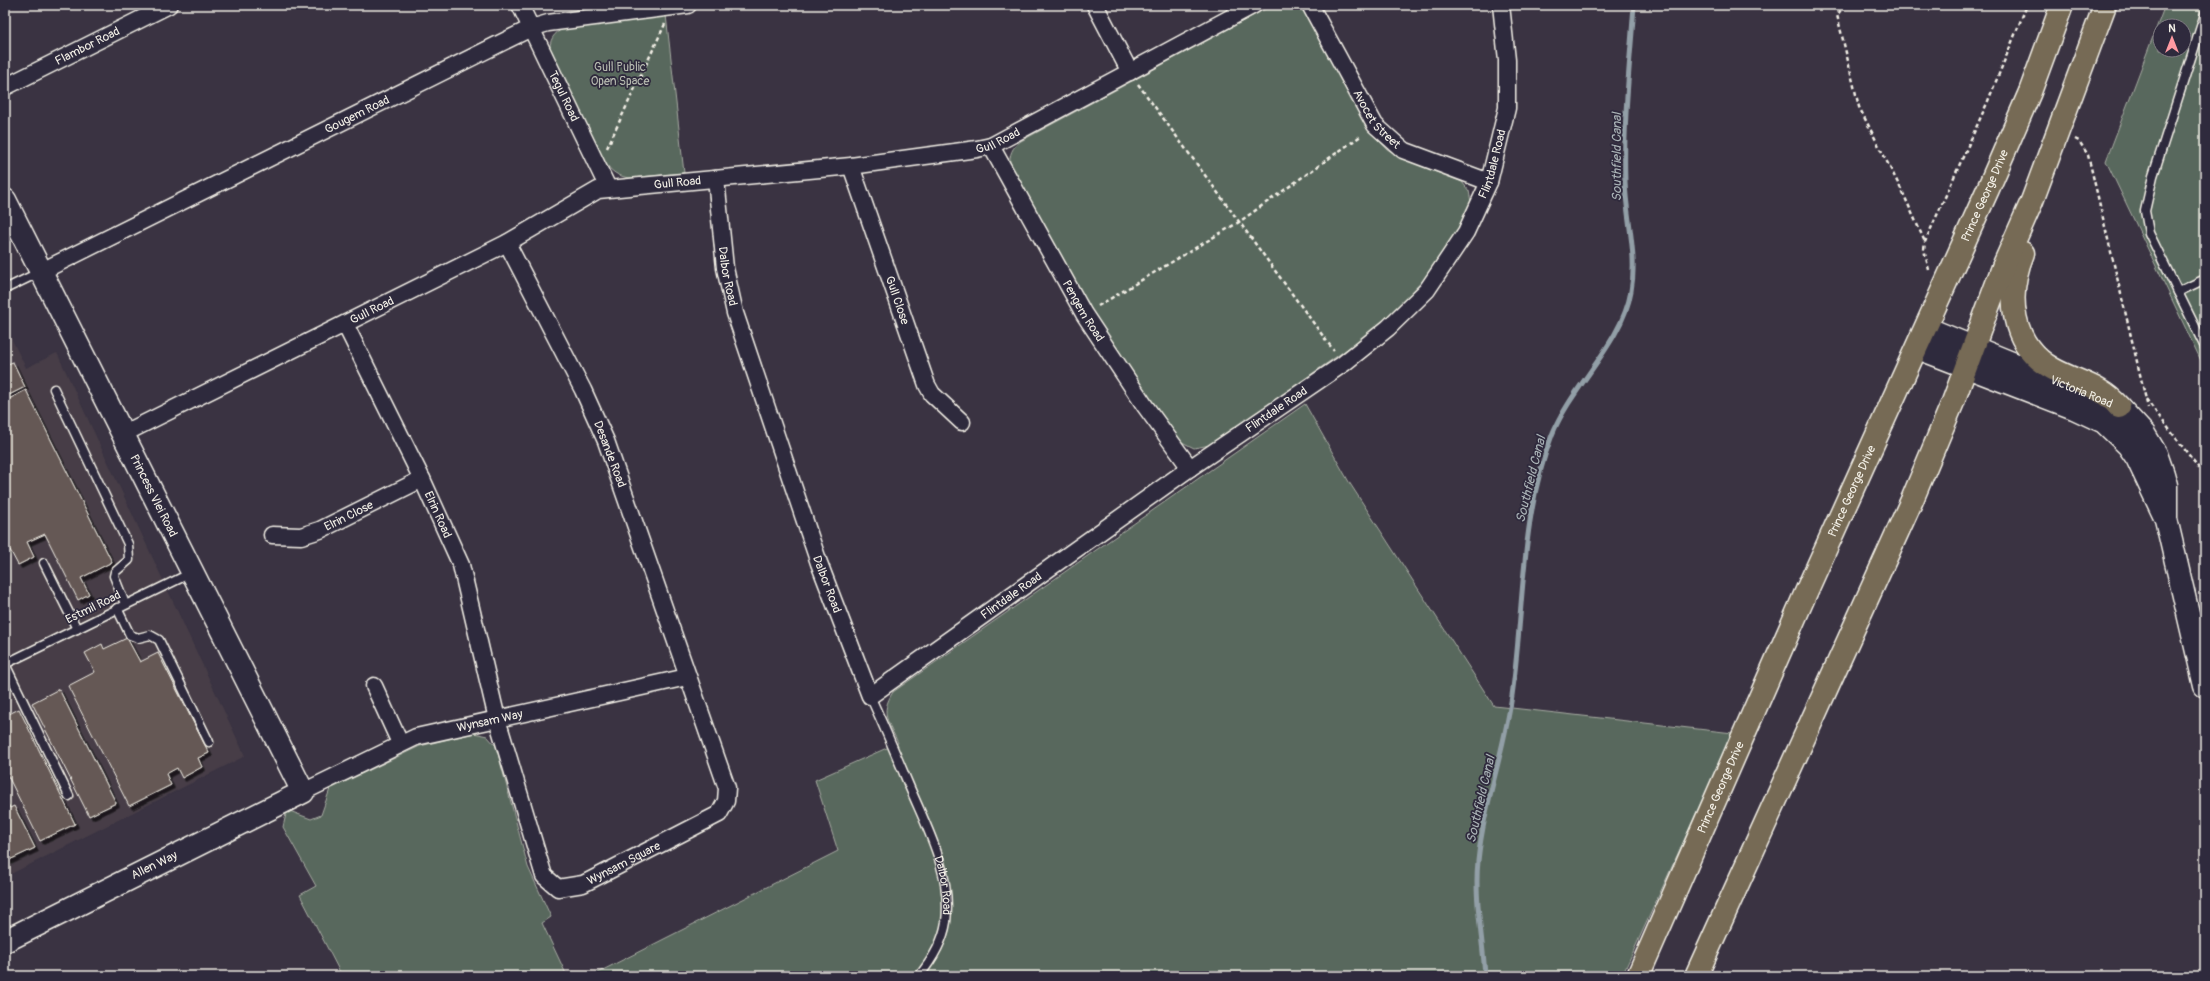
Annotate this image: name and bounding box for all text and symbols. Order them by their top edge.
north arrow [2152,18,2192,58]
text: N [2168,22,2176,35]
street label: Flambor Road [53,24,122,69]
park label: Gull Public Open Space [591,60,649,89]
street label: Tegul Road [545,69,582,124]
street label: Avocet Street [1349,87,1404,152]
street label: Gougem Road [322,92,392,137]
water label: Southfield Canal [1609,111,1625,201]
street label: Gull Road [974,125,1023,157]
street label: Flintdale Road [1475,128,1510,201]
street label: Prince George Drive [1958,147,2012,244]
street label: Gull Road [653,173,702,193]
street label: Dalbor Road [715,246,740,308]
street label: Gull Close [882,274,912,327]
street label: Pengem Road [1059,278,1107,345]
street label: Gull Road [348,293,397,328]
street label: Victoria Road [2048,373,2115,412]
street label: Flintdale Road [1243,383,1310,436]
street label: Desande Road [590,419,629,490]
water label: Southfield Canal [1512,432,1550,524]
street label: Prince George Drive [1825,443,1879,539]
street label: Princess Vlei Road [126,452,180,540]
street label: Elrin Road [421,489,455,541]
street label: Elrin Close [322,498,376,535]
street label: Dalbor Road [809,554,844,615]
street label: Flintdale Road [978,569,1045,623]
street label: Estmil Road [63,588,123,627]
street label: Wynsam Way [455,707,524,736]
street label: Prince George Drive [1694,739,1748,836]
water label: Southfield Canal [1463,752,1499,844]
street label: Wynsam Square [585,838,663,889]
street label: Allen Way [129,848,180,883]
street label: Dalbor Road [930,854,954,916]

